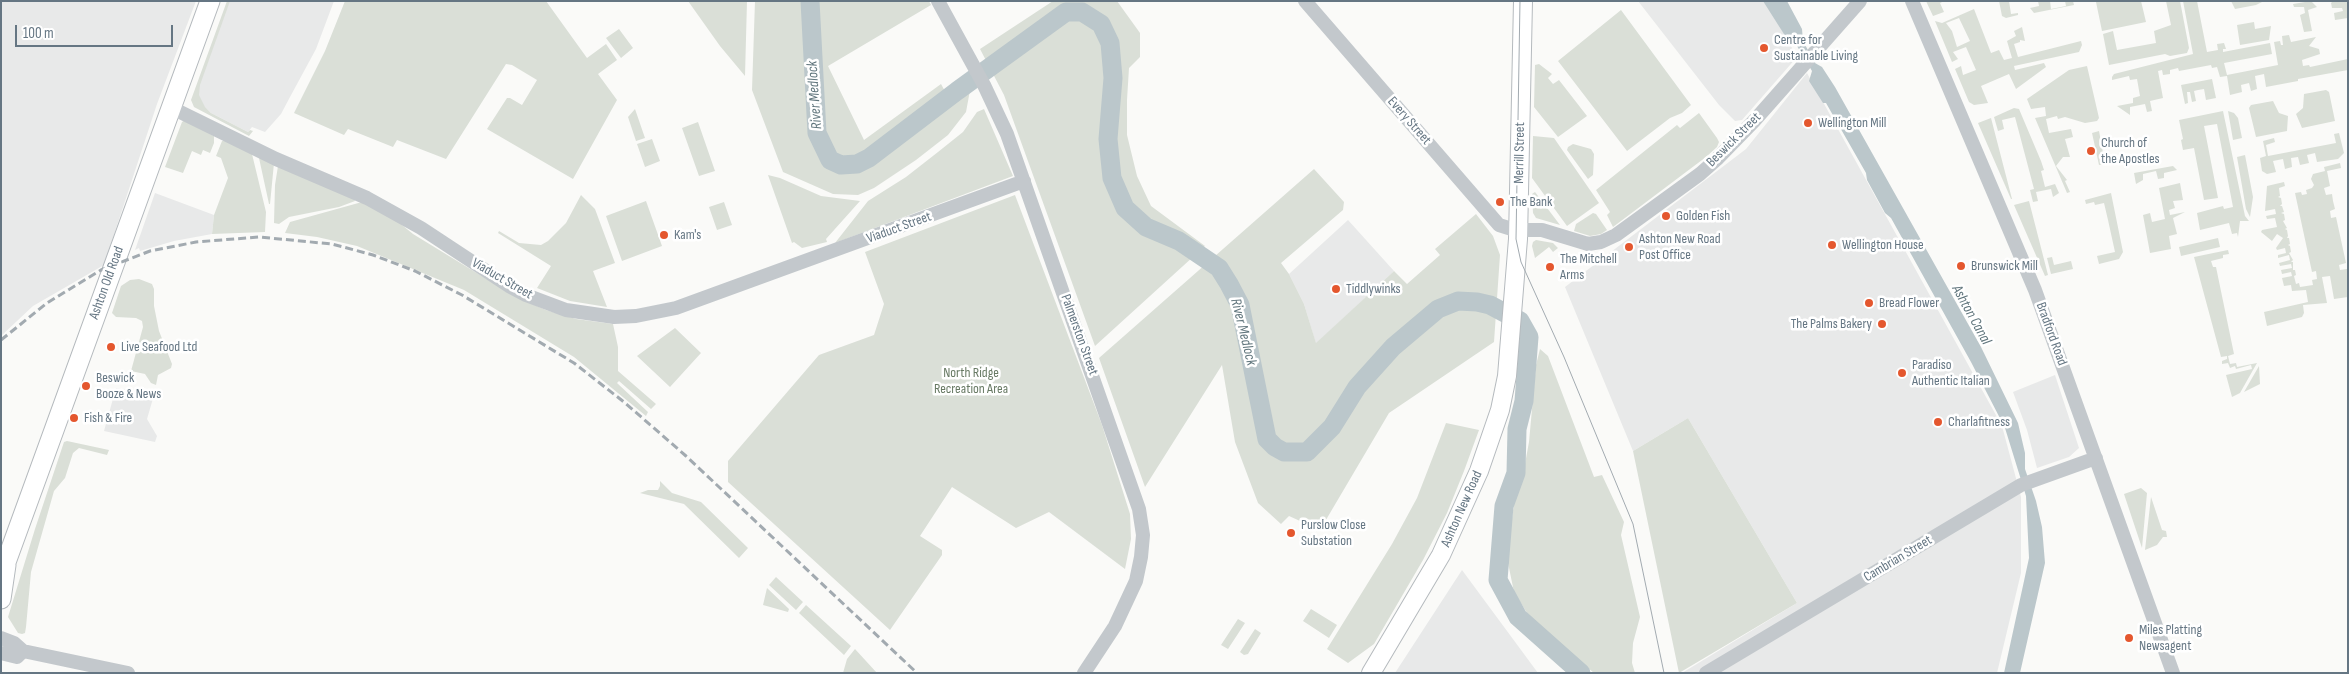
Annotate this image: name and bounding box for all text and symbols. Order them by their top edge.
scale bar [18,15,175,47]
text: 100 m [23,24,54,43]
place label: Centre for Sustainable Living [1774,32,1858,64]
marker: Centre for Sustainable Living [1758,42,1770,54]
water label: River Medlock [804,60,826,130]
street label: Every Street [1384,94,1434,148]
street label: Beswick Street [1703,109,1765,171]
place label: Wellington Mill [1818,115,1886,131]
marker: Wellington Mill [1802,117,1814,129]
street label: Merrill Street [1511,122,1529,184]
place label: Church of the Apostles [2101,135,2160,168]
marker: Church of the Apostles [2085,145,2097,157]
place label: The Bank [1510,194,1552,210]
marker: The Bank [1494,196,1506,208]
place label: Golden Fish [1676,208,1730,224]
street label: Viaduct Street [864,209,934,247]
marker: Golden Fish [1660,210,1672,222]
place label: Kam's [674,227,701,243]
marker: Kam's [658,229,670,241]
place label: Ashton New Road Post Office [1639,231,1720,264]
place label: Wellington House [1842,237,1924,253]
marker: Wellington House [1826,239,1838,251]
marker: Ashton New Road Post Office [1623,241,1635,253]
street label: Ashton Old Road [86,244,128,322]
place label: The Mitchell Arms [1560,251,1617,284]
street label: Viaduct Street [469,255,535,303]
place label: Brunswick Mill [1971,258,2038,274]
marker: Brunswick Mill [1955,260,1967,272]
marker: The Mitchell Arms [1544,261,1556,273]
place label: Tiddlywinks [1346,281,1401,297]
water label: Ashton Canal [1947,282,1995,348]
marker: Tiddlywinks [1330,283,1342,295]
street label: Palmerston Street [1057,292,1101,378]
place label: Bread Flower [1879,295,1939,311]
water label: River Medlock [1226,297,1260,367]
marker: Bread Flower [1863,297,1875,309]
street label: Bradford Road [2032,300,2070,368]
place label: The Palms Bakery [1791,316,1872,332]
marker: The Palms Bakery [1876,318,1888,330]
place label: Live Seafood Ltd [121,339,197,355]
marker: Live Seafood Ltd [105,341,117,353]
place label: Paradiso Authentic Italian [1912,357,1990,390]
park label: North Ridge Recreation Area [934,365,1008,398]
marker: Paradiso Authentic Italian [1896,367,1908,379]
place label: Beswick Booze & News [96,370,161,402]
marker: Beswick Booze & News [80,380,92,392]
place label: Fish & Fire [84,410,132,426]
marker: Fish & Fire [68,412,80,424]
place label: Charlafitness [1948,414,2010,430]
marker: Charlafitness [1932,416,1944,428]
street label: Ashton New Road [1438,468,1486,550]
place label: Purslow Close Substation [1301,517,1366,550]
marker: Purslow Close Substation [1285,527,1297,539]
street label: Cambrian Street [1861,532,1935,586]
place label: Miles Platting Newsagent [2139,622,2202,654]
marker: Miles Platting Newsagent [2123,632,2135,644]

